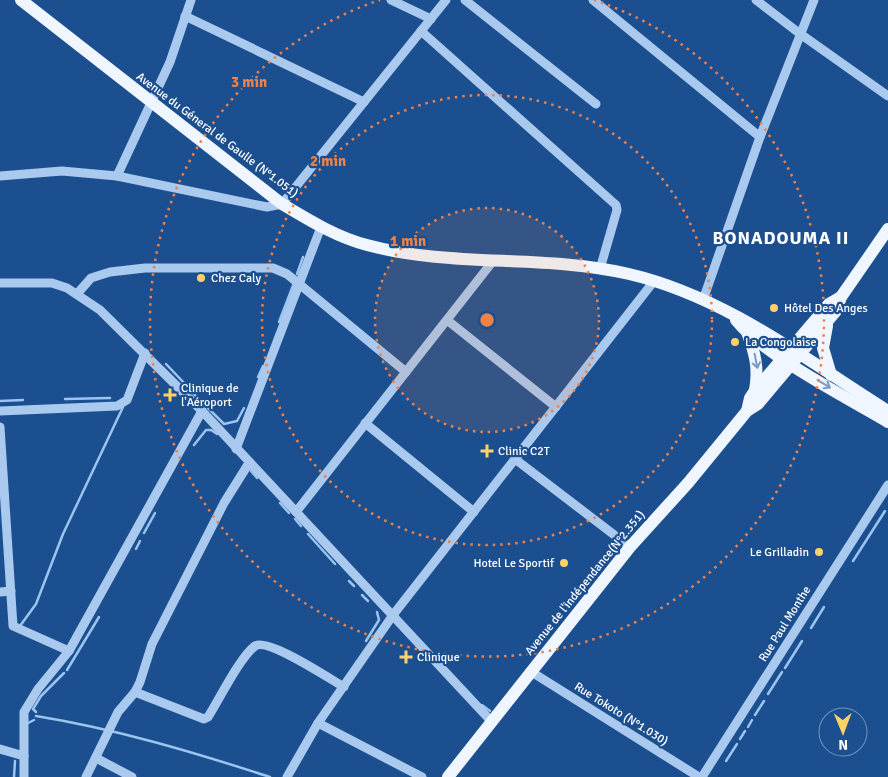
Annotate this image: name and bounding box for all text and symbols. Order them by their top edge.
street label: Avenue du Géneral de Gaulle (N°1.051) [133,69,301,201]
text: 3 min [231,73,267,91]
text: 2 min [310,152,346,170]
district label: BONADOUMA II [713,227,849,249]
text: 1 min [390,232,426,250]
place label: Chez Caly [211,271,261,286]
marker: Chez Caly [195,272,207,284]
place label: Hôtel Des Anges [784,301,868,316]
marker: Hôtel Des Anges [768,302,780,314]
centre of rings [478,311,496,329]
place label: La Congolaise [745,335,817,350]
marker: La Congolaise [729,336,741,348]
one-way arrow [752,353,762,369]
one-way arrow [817,379,831,389]
place label: Clinique de l'Aéroport [181,381,239,410]
marker: Clinique de l'Aéroport [163,388,177,402]
marker: Clinic C2T [480,444,494,458]
place label: Clinic C2T [498,444,550,459]
street label: Avenue de l'indépendance(N°2.351) [522,508,648,658]
place label: Le Grilladin [750,545,809,560]
marker: Le Grilladin [813,546,825,558]
place label: Hotel Le Sportif [473,556,555,571]
marker: Hotel Le Sportif [558,557,570,569]
street label: Rue Paul Monthe [756,583,814,665]
marker: Clinique [399,650,413,664]
place label: Clinique [417,650,460,665]
street label: Rue Tokoto (N°1.030) [571,679,671,749]
north arrow [818,707,868,757]
text: N [838,736,848,753]

